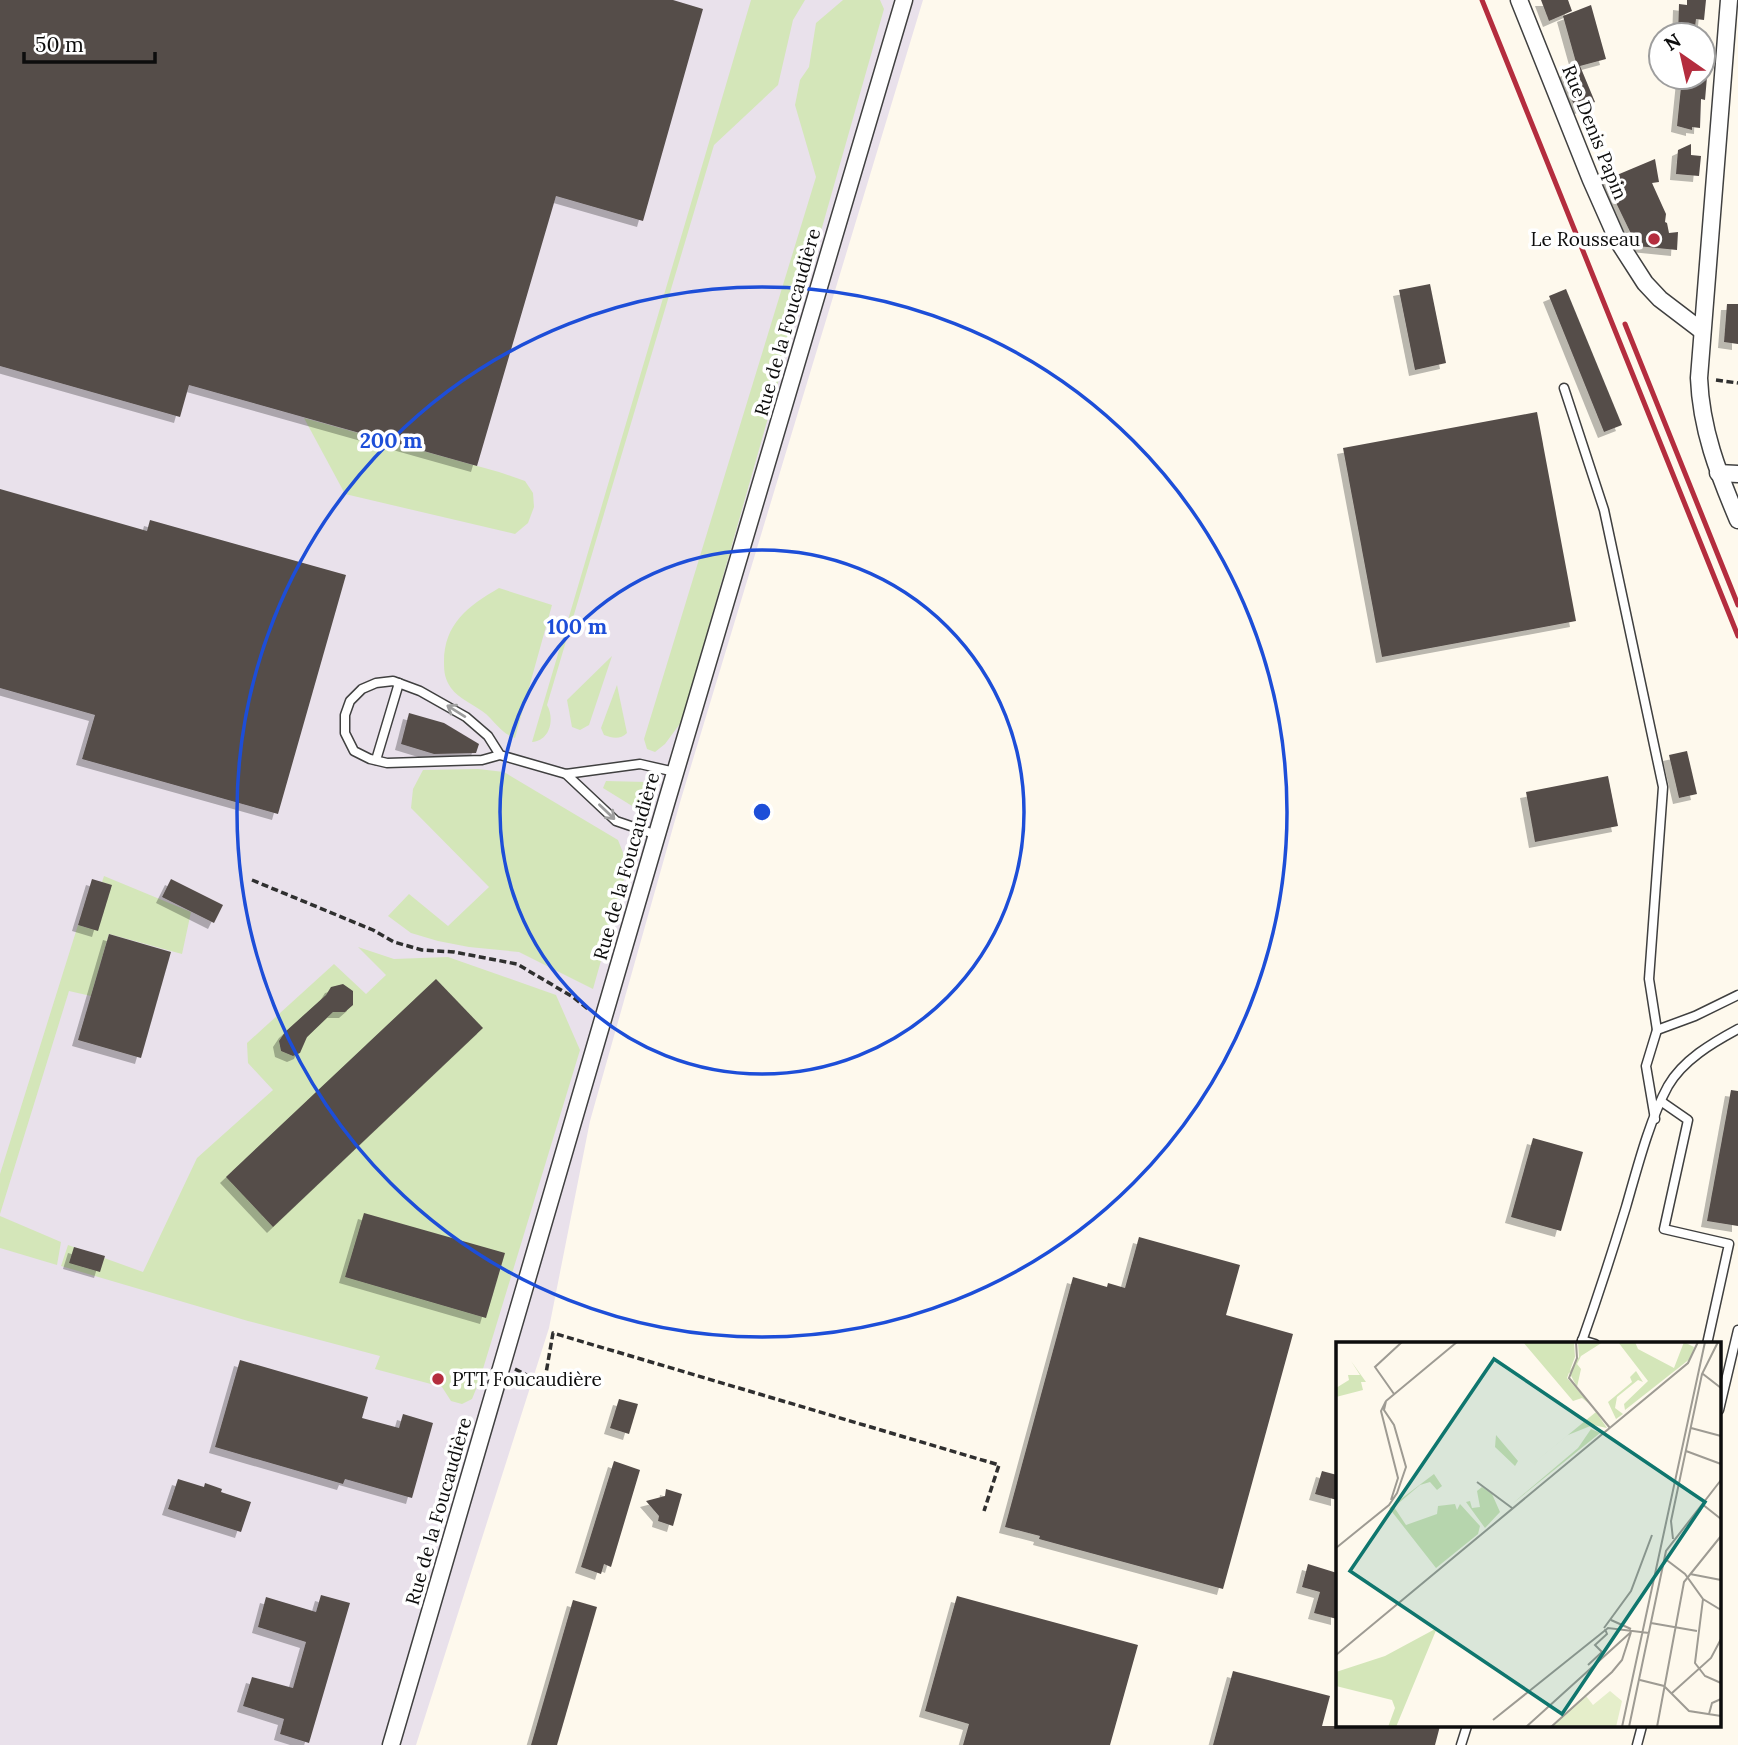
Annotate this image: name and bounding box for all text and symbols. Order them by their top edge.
scale bar [24,21,156,65]
north arrow [1647,21,1717,91]
text: N [1660,28,1686,56]
text: 50 m [35,31,84,58]
street label: Rue Denis Papin [1557,61,1633,203]
street label: Rue de la Foucaudière [749,225,825,419]
place label: Le Rousseau [1531,227,1640,251]
marker: Le Rousseau [1646,231,1662,247]
text: 200 m [360,427,422,454]
text: 100 m [547,613,607,640]
one-way arrow [446,703,466,717]
street label: Rue de la Foucaudière [588,769,664,963]
centre of rings [750,800,774,824]
one-way arrow [598,804,615,821]
inset map [1336,1342,1720,1728]
place label: PTT Foucaudière [452,1367,602,1391]
marker: PTT Foucaudière [430,1371,446,1387]
street label: Rue de la Foucaudière [400,1414,476,1608]

